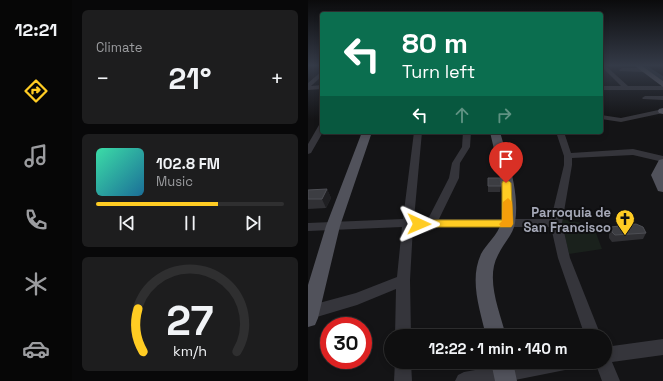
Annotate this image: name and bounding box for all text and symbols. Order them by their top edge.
text: 12:21 [14,18,58,41]
text: 80 m [402,25,468,61]
icon: left [336,28,388,80]
text: Climate [96,39,142,56]
text: 21° [168,59,212,98]
text: Turn left [402,60,475,83]
text: − [96,64,110,92]
text: + [270,64,284,92]
icon: directions [22,77,50,105]
icon: left [409,104,431,126]
icon: ahead [451,104,473,126]
icon: right [493,104,515,126]
icon: music [22,142,50,170]
pin [489,142,523,183]
icon: arrive [495,148,517,170]
text: 102.8 FM [156,154,220,173]
text: Music [156,173,193,190]
position arrow [398,203,440,245]
place label: Parroquia de San Francisco [523,204,611,236]
icon: phone [22,206,50,234]
church icon: Parroquia de San Francisco [614,208,636,236]
icon: previous [116,212,138,234]
icon: pause [179,212,201,234]
icon: next [242,212,264,234]
icon: climate [22,270,50,298]
text: 27 [166,294,214,347]
speed limit sign: 30 [320,317,372,369]
icon: car [22,335,50,363]
text: 12:22 · 1 min · 140 m [428,339,568,358]
text: km/h [173,342,207,360]

